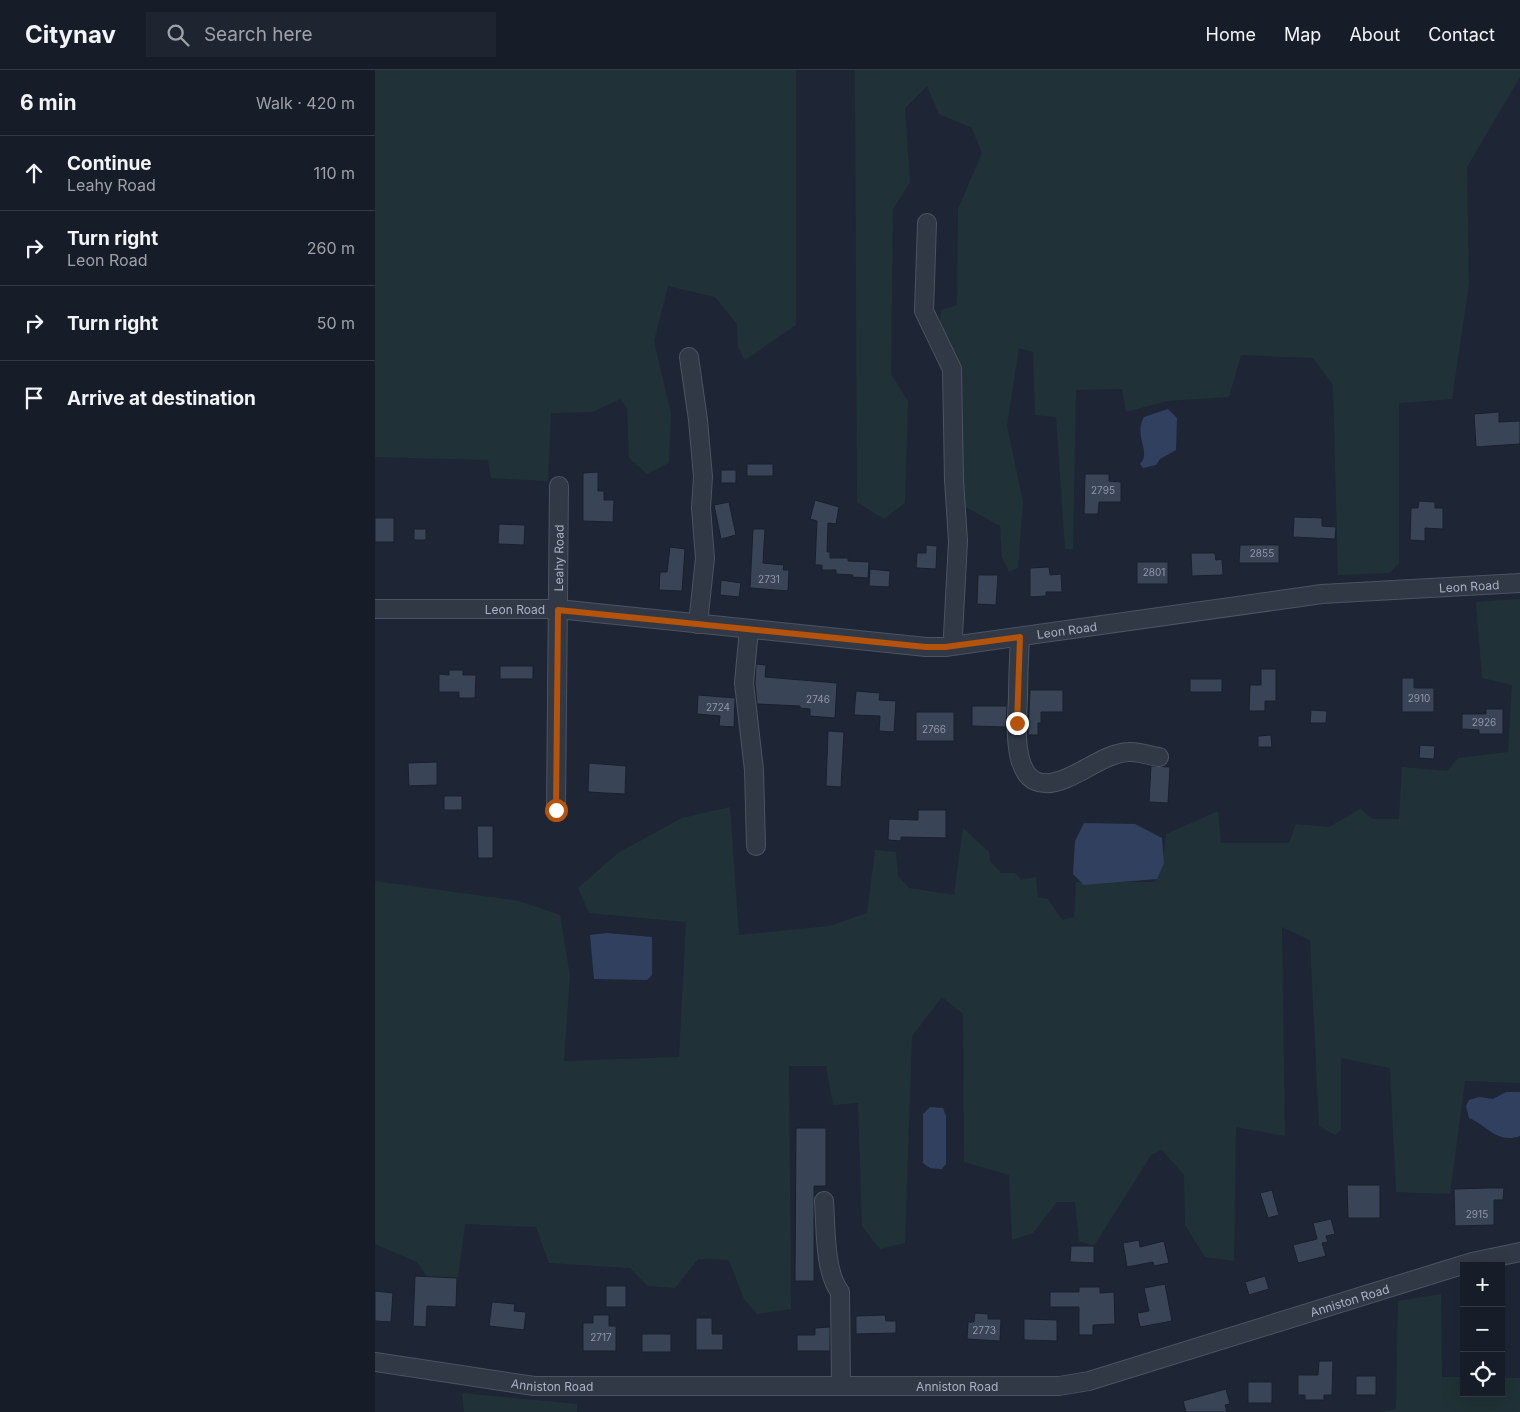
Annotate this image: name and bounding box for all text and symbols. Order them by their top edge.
search box [146,12,496,57]
text: Citynav [25,20,116,49]
icon: search [164,21,192,49]
text: Search here [204,23,313,46]
text: Home [1206,24,1256,45]
text: Map [1284,24,1321,45]
text: About [1349,24,1400,45]
text: Contact [1428,24,1495,45]
text: 6 min [20,90,77,115]
text: Walk · 420 m [256,93,355,113]
text: Continue [67,152,152,175]
icon: ahead [20,159,48,187]
text: 110 m [313,163,355,183]
text: Leahy Road [67,175,156,195]
text: Turn right [67,227,158,250]
icon: right [20,234,48,262]
text: 260 m [307,238,355,258]
text: Leon Road [67,250,148,270]
icon: right [20,309,48,337]
text: Turn right [67,312,158,335]
text: 50 m [317,313,355,333]
icon: arrive [20,384,48,412]
text: Arrive at destination [67,387,256,410]
house number: 2795 [1091,484,1115,496]
street label: Leahy Road [551,525,566,591]
house number: 2855 [1250,547,1274,559]
house number: 2801 [1143,566,1165,578]
house number: 2731 [758,573,780,585]
street label: Leon Road [1439,577,1500,595]
street label: Leon Road [485,602,545,617]
street label: Leon Road [1036,618,1098,642]
house number: 2910 [1408,692,1430,704]
house number: 2746 [806,693,830,705]
house number: 2724 [706,701,730,713]
route end [1006,712,1029,735]
house number: 2926 [1472,716,1496,728]
house number: 2766 [922,723,946,735]
route start [545,799,568,822]
house number: 2915 [1466,1208,1488,1220]
map controls [1460,1262,1505,1397]
button: + [1460,1262,1505,1307]
street label: Anniston Road [1308,1281,1391,1319]
button: − [1460,1307,1505,1352]
house number: 2773 [972,1324,996,1336]
house number: 2717 [590,1331,612,1343]
button: locate [1460,1352,1505,1397]
street label: Anniston Road [510,1375,593,1394]
street label: Anniston Road [916,1379,998,1394]

